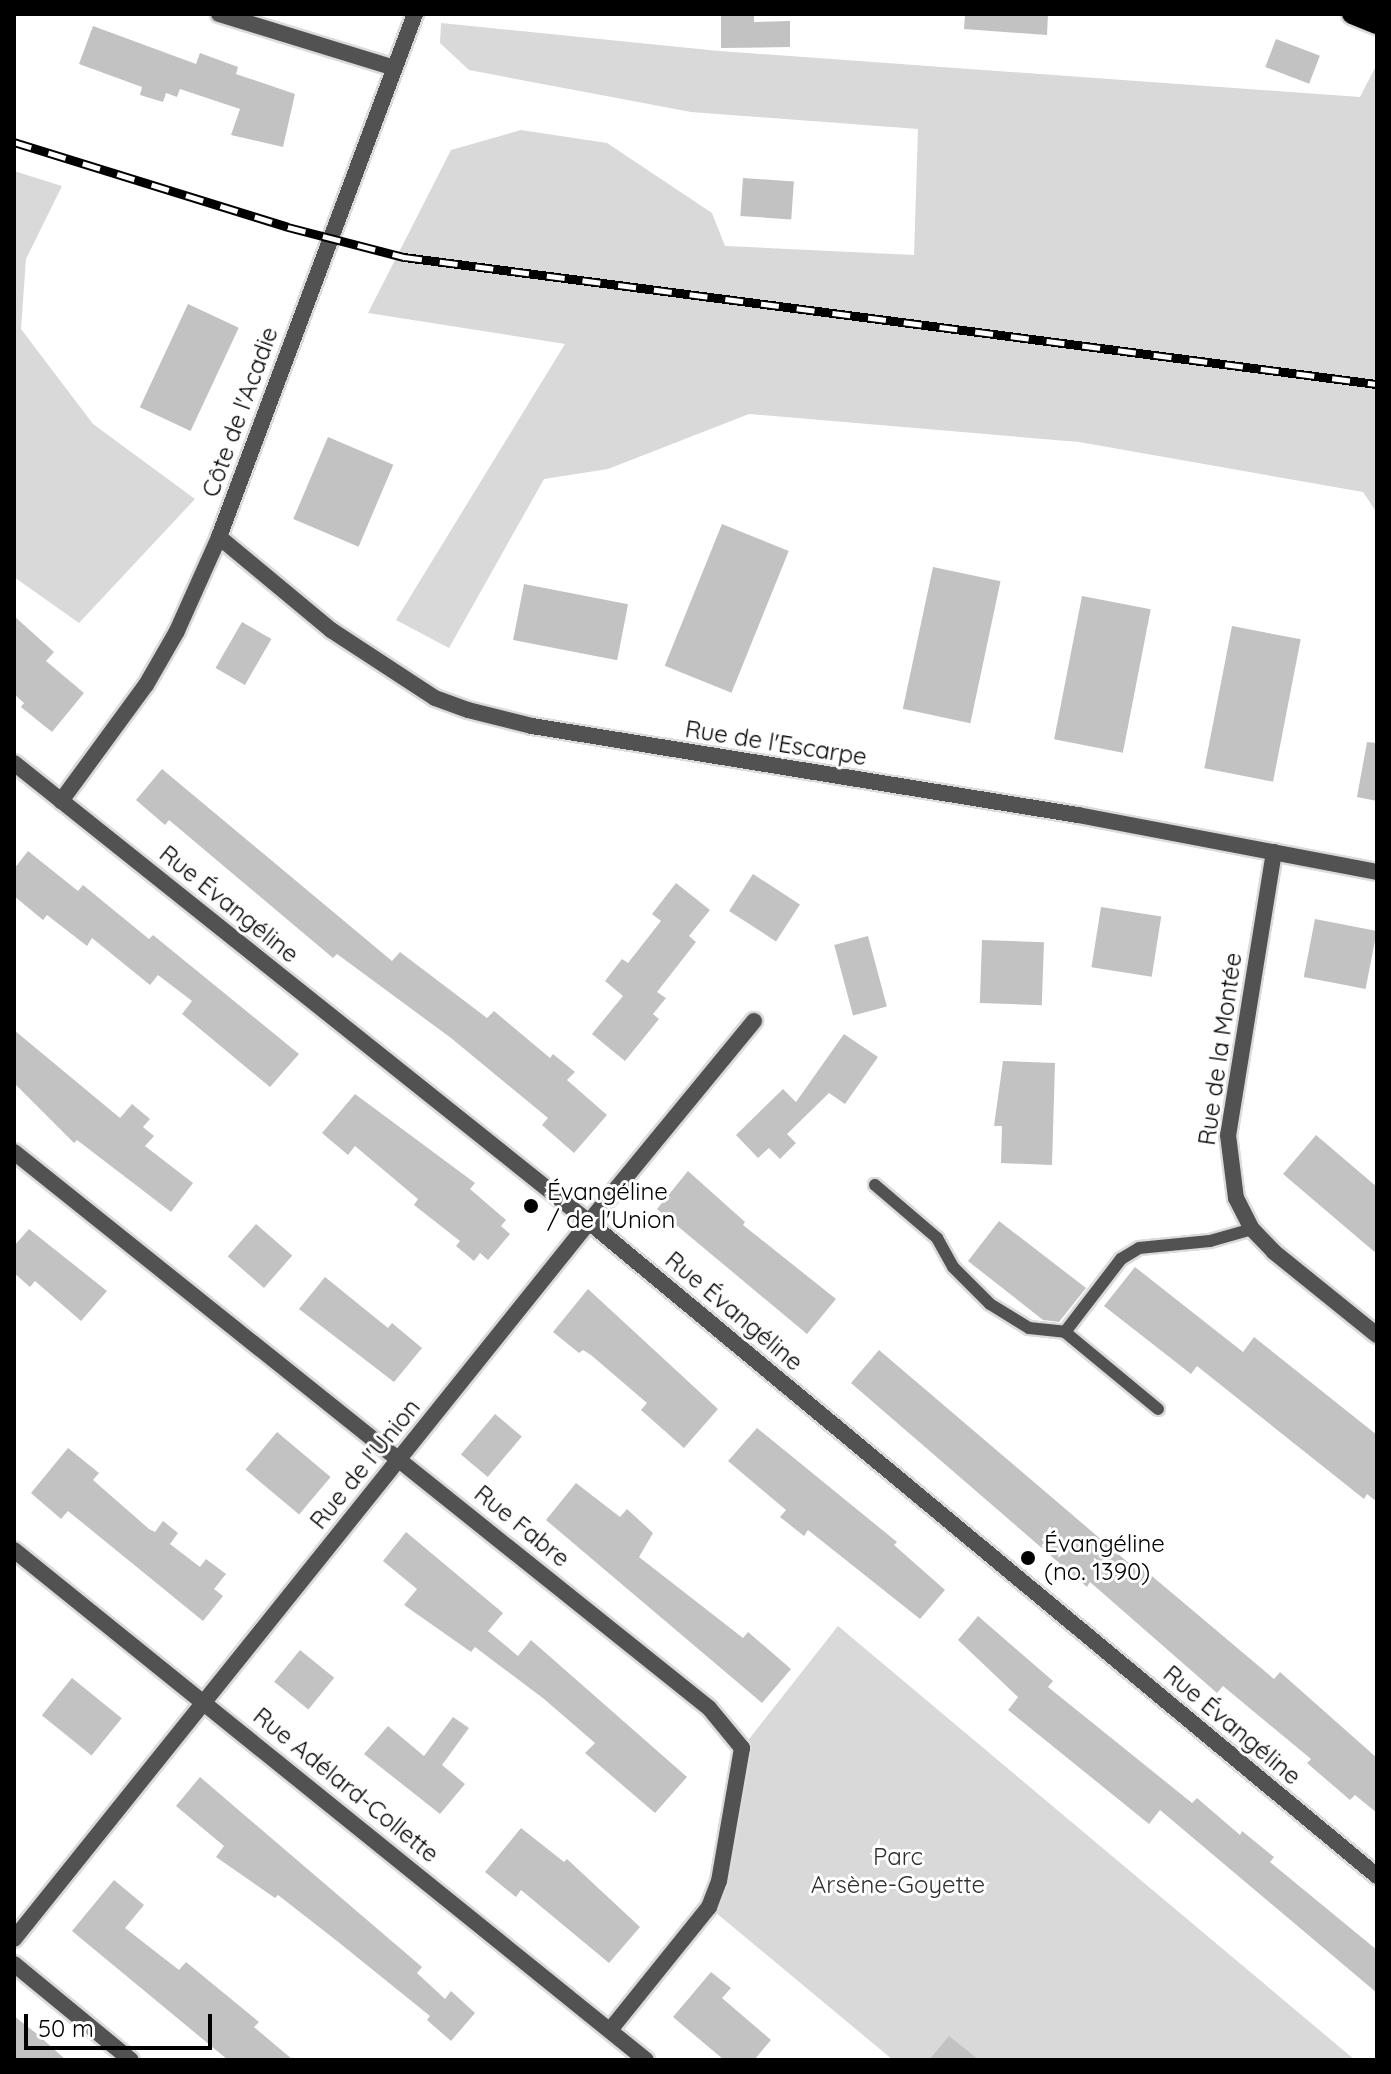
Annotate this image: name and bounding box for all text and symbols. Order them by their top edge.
street label: Côte de l'Acadie [196,323,284,501]
street label: Rue de l'Escarpe [683,714,869,772]
street label: Rue Évangéline [154,839,304,969]
street label: Rue de la Montée [1192,951,1248,1147]
place label: Évangéline / de l'Union [547,1178,675,1234]
marker: Évangéline / de l'Union [522,1197,540,1215]
street label: Rue Évangéline [659,1245,809,1377]
street label: Rue de l'Union [304,1393,426,1535]
street label: Rue Fabre [469,1479,575,1573]
place label: Évangéline (no. 1390) [1044,1530,1165,1586]
marker: Évangéline (no. 1390) [1019,1549,1037,1567]
street label: Rue Évangéline [1157,1659,1307,1791]
street label: Rue Adélard-Collette [248,1701,444,1869]
park label: Parc Arsène-Goyette [811,1843,985,1899]
scale bar [28,1998,216,2048]
text: 50 m [38,2013,94,2043]

